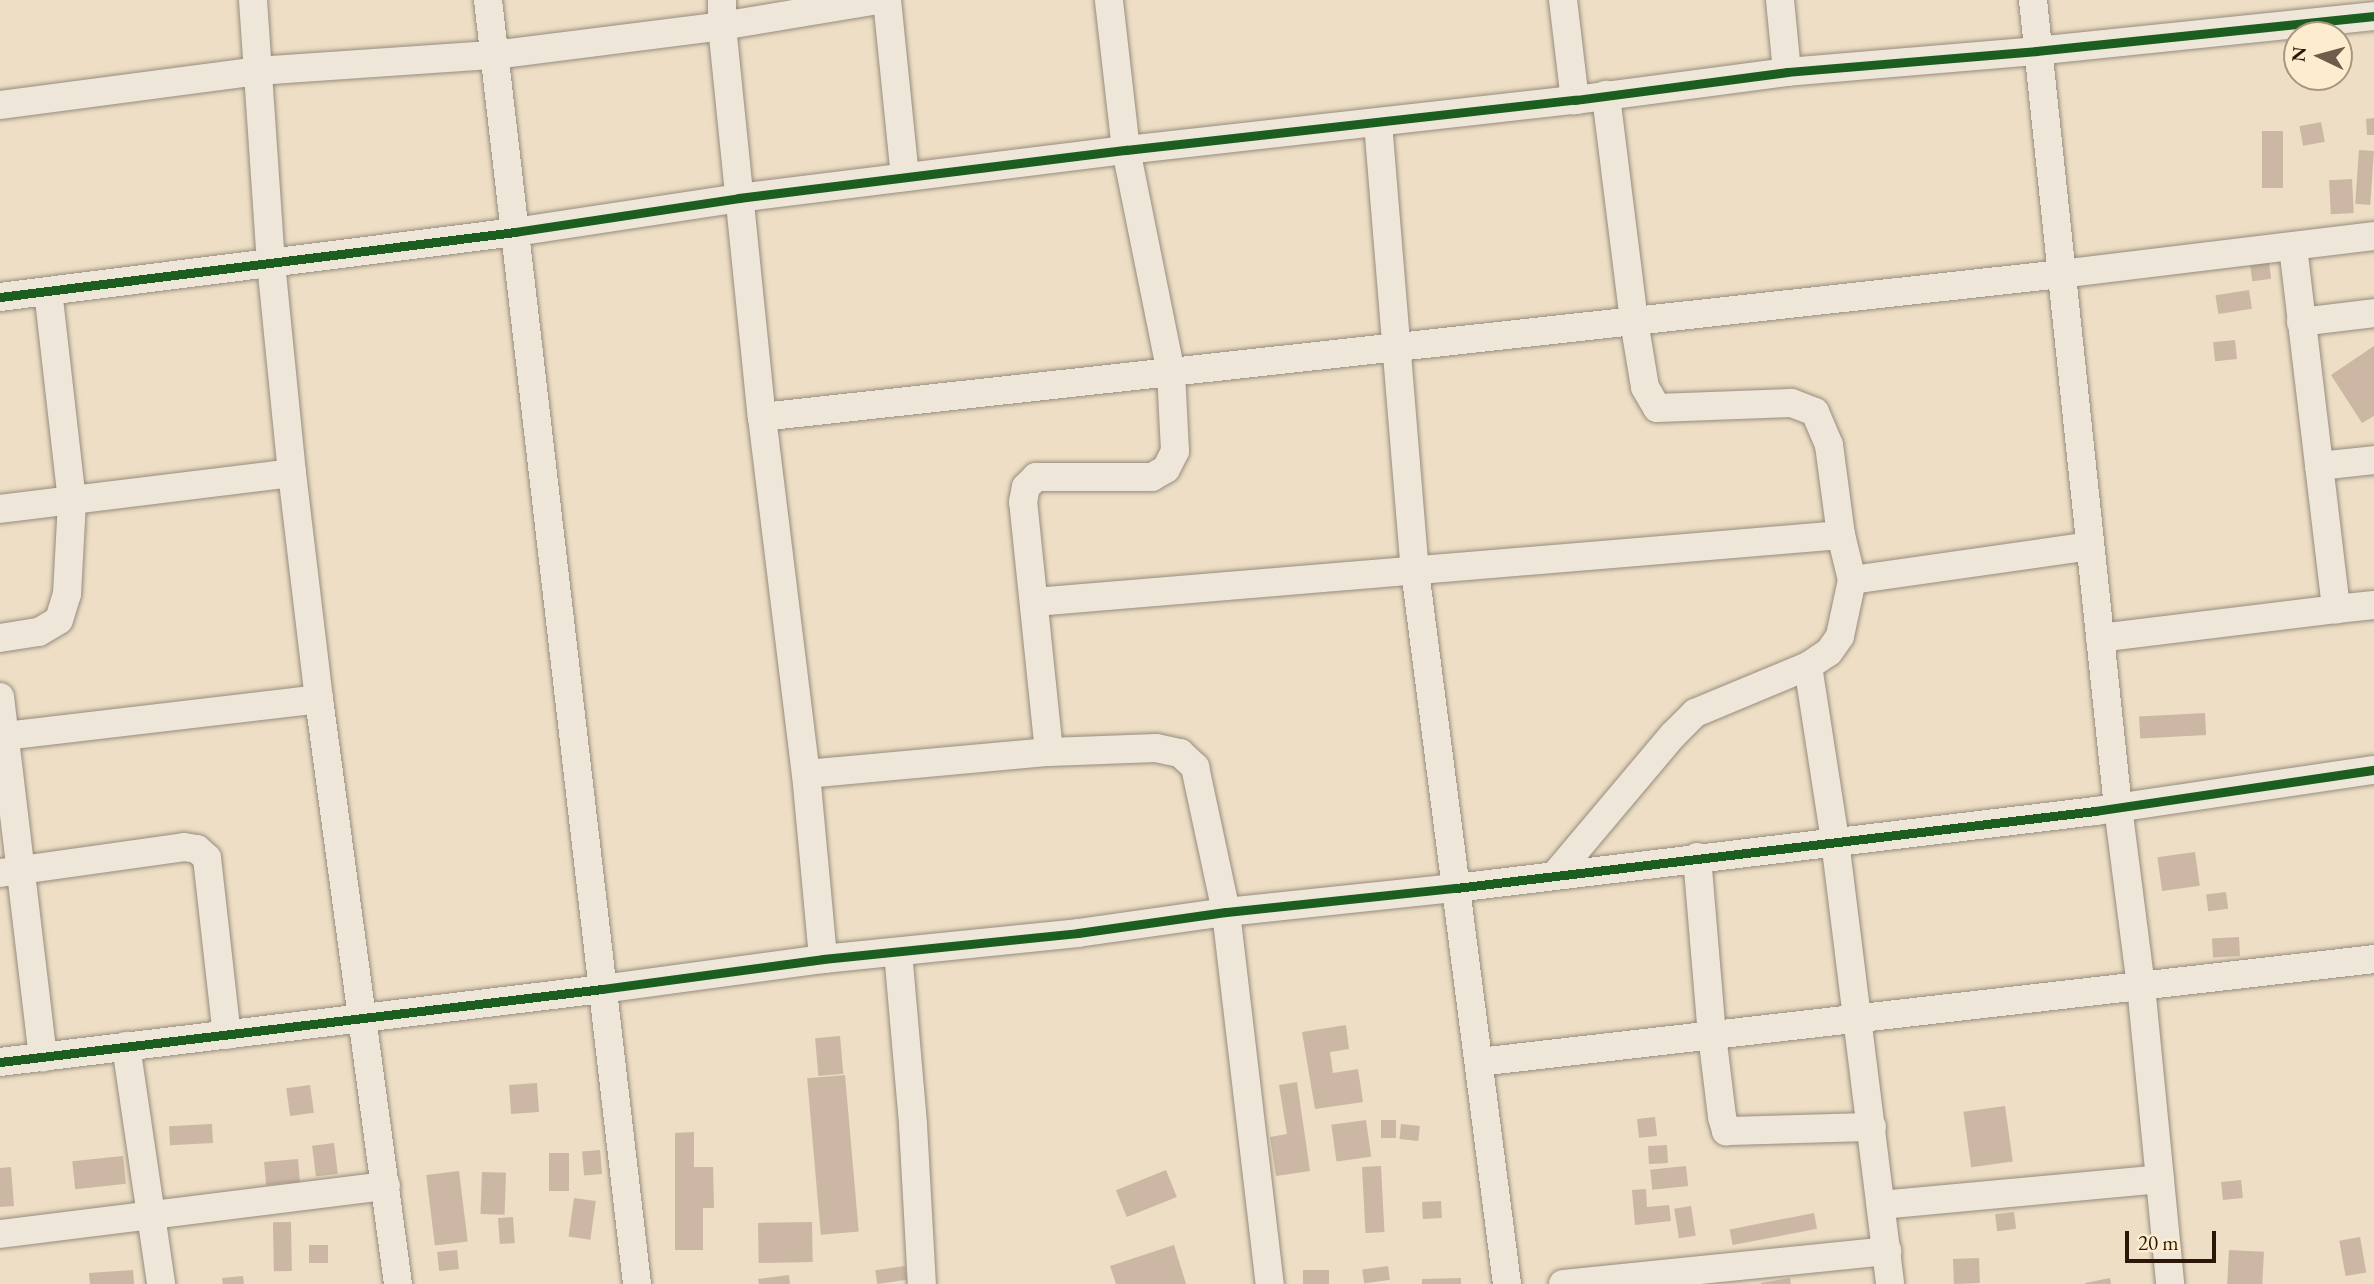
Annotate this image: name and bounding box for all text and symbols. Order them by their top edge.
north arrow [2283,21,2353,91]
text: N [2285,46,2312,63]
scale bar [2129,1218,2220,1262]
text: 20 m [2138,1229,2179,1256]

